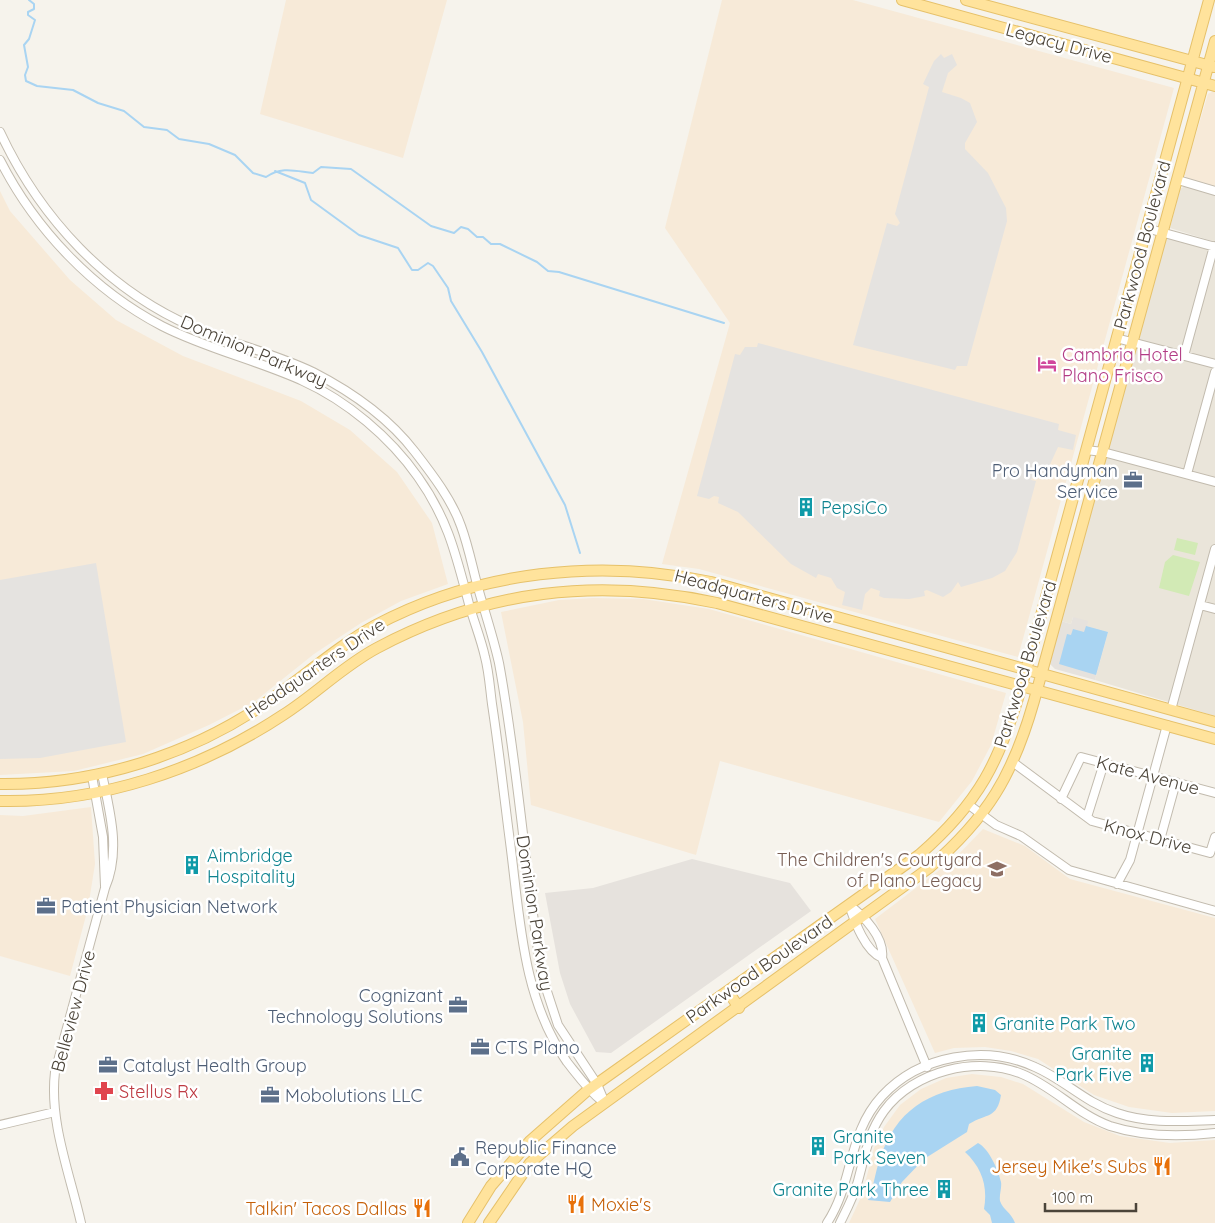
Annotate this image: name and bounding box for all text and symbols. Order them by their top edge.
street label: Legacy Drive [1003,18,1115,68]
street label: Parkwood Boulevard [1108,158,1176,332]
street label: Dominion Parkway [177,310,331,392]
place label: Cambria Hotel Plano Frisco [1062,343,1183,387]
hotel icon: Cambria Hotel Plano Frisco [1036,353,1058,375]
place label: Pro Handyman Service [992,459,1118,503]
office icon: Pro Handyman Service [1122,469,1144,491]
building icon: PepsiCo [795,496,817,518]
place label: PepsiCo [821,496,888,519]
street label: Headquarters Drive [672,564,836,628]
street label: Parkwood Boulevard [989,577,1061,751]
street label: Headquarters Drive [241,613,389,723]
street label: Kate Avenue [1094,750,1202,800]
street label: Knox Drive [1102,813,1194,859]
street label: Dominion Parkway [511,833,559,993]
place label: Aimbridge Hospitality [207,844,295,888]
place label: The Children's Courtyard of Plano Legacy [777,848,982,892]
building icon: Aimbridge Hospitality [181,854,203,876]
school or university icon: The Children's Courtyard of Plano Legacy [986,858,1008,880]
office icon: Patient Physician Network [35,895,57,917]
place label: Patient Physician Network [61,895,278,918]
street label: Parkwood Boulevard [681,910,837,1028]
street label: Belleview Drive [46,947,100,1075]
place label: Cognizant Technology Solutions [267,984,443,1028]
office icon: Cognizant Technology Solutions [447,994,469,1016]
building icon: Granite Park Two [968,1012,990,1034]
place label: Granite Park Two [994,1012,1136,1035]
office icon: CTS Plano [469,1036,491,1058]
place label: CTS Plano [495,1036,580,1059]
place label: Granite Park Five [1055,1042,1132,1086]
building icon: Granite Park Five [1136,1052,1158,1074]
office icon: Catalyst Health Group [97,1054,119,1076]
place label: Catalyst Health Group [123,1054,307,1077]
pharmacy icon: Stellus Rx [93,1080,115,1102]
place label: Stellus Rx [119,1080,198,1103]
office icon: Mobolutions LLC [259,1084,281,1106]
place label: Mobolutions LLC [285,1084,422,1107]
place label: Granite Park Seven [833,1125,926,1169]
building icon: Granite Park Seven [807,1135,829,1157]
place label: Republic Finance Corporate HQ [475,1136,617,1180]
public building icon: Republic Finance Corporate HQ [449,1146,471,1168]
place label: Jersey Mike's Subs [991,1155,1147,1178]
restaurant icon: Jersey Mike's Subs [1151,1155,1173,1177]
place label: Granite Park Three [773,1178,929,1201]
building icon: Granite Park Three [933,1178,955,1200]
scale bar [1045,1180,1136,1212]
text: 100 m [1052,1188,1093,1207]
restaurant icon: Moxie's [565,1193,587,1215]
place label: Moxie's [591,1193,651,1216]
place label: Talkin' Tacos Dallas [246,1197,407,1220]
restaurant icon: Talkin' Tacos Dallas [411,1197,433,1219]

